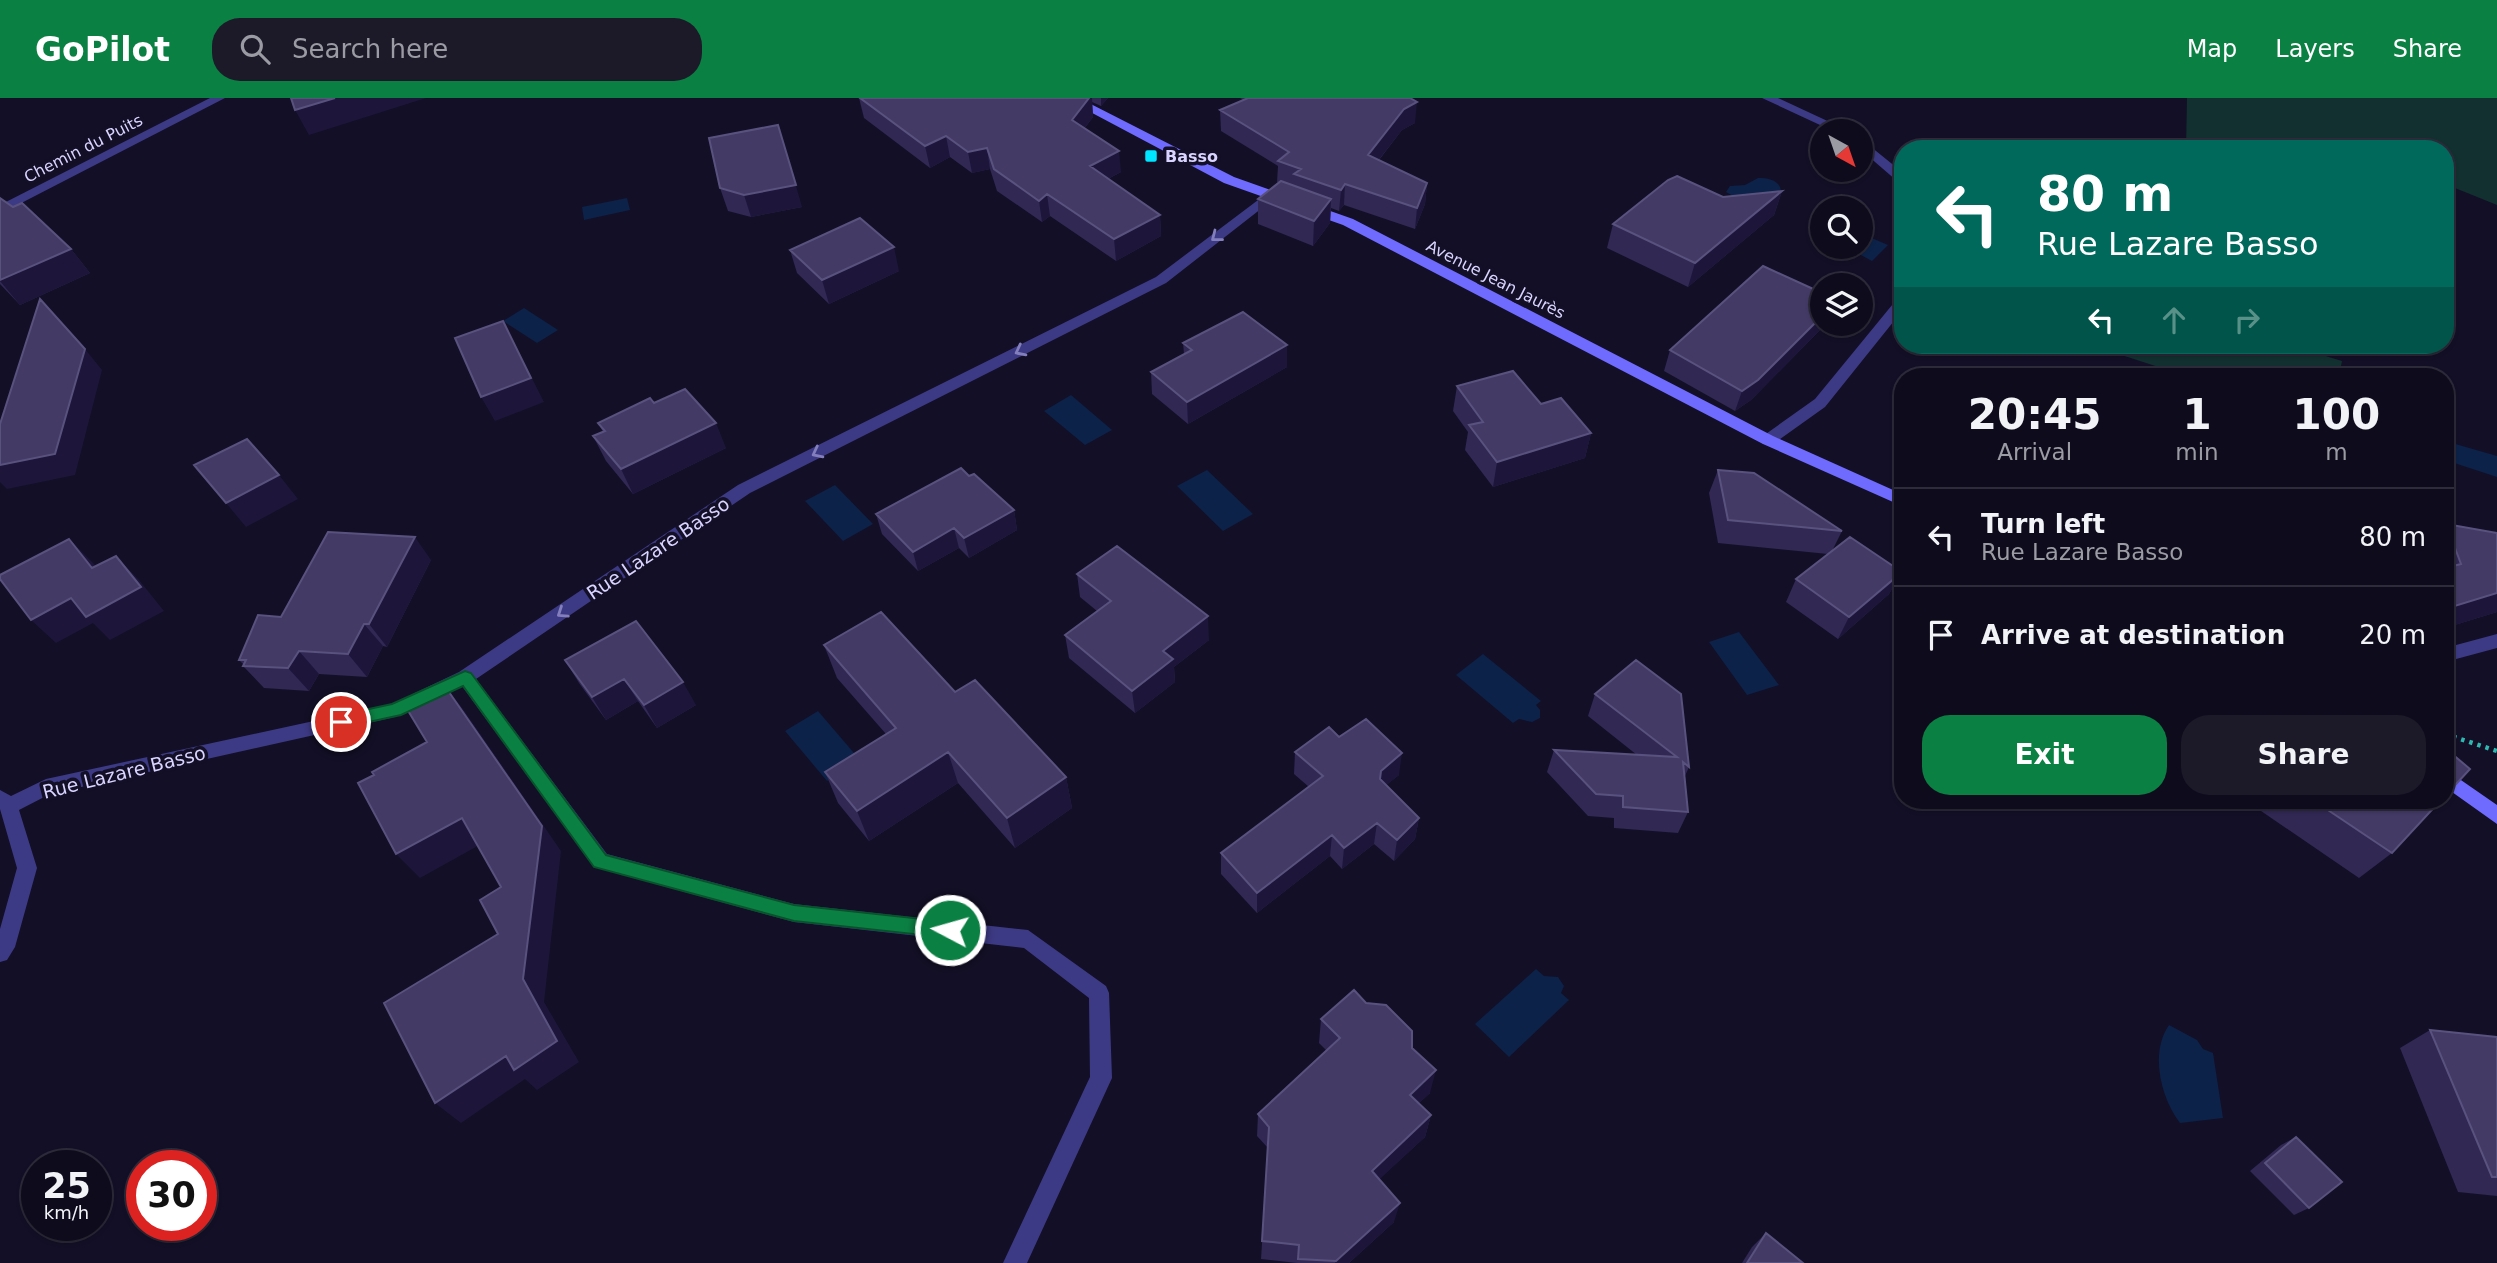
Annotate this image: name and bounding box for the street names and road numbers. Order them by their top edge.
street label: Chemin du Puits [21,110,146,187]
street label: Avenue Jean Jaurès [1423,236,1568,323]
street label: Rue Lazare Basso [583,492,733,604]
street label: Rue Lazare Basso [40,741,208,803]

